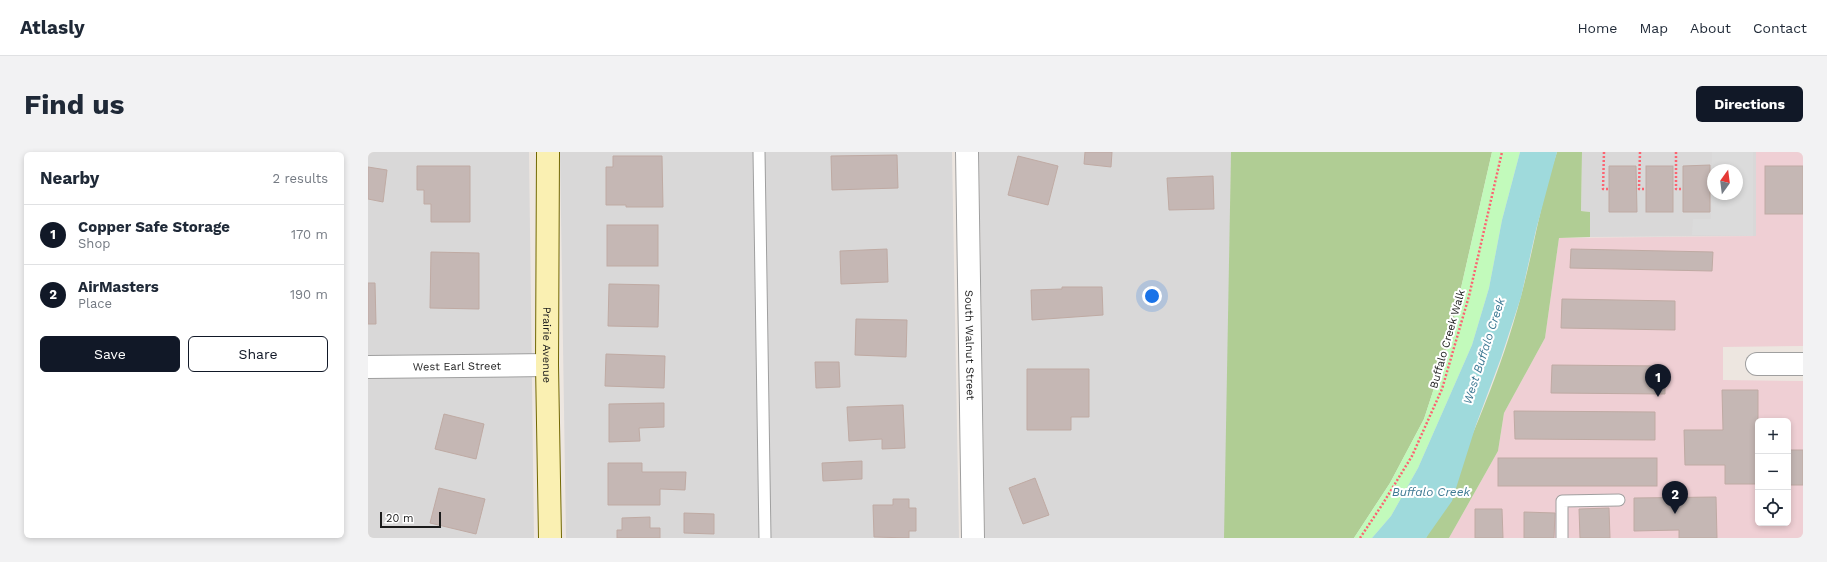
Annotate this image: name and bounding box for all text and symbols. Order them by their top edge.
text: Atlasly [20,16,85,39]
text: Home [1577,20,1617,36]
text: Map [1639,20,1668,36]
text: About [1690,20,1731,36]
text: Contact [1753,20,1807,36]
button: Directions [1696,86,1803,122]
text: Find us [24,88,124,121]
north arrow [1707,164,1743,200]
text: Nearby [40,168,99,188]
text: 2 results [273,171,328,186]
text: Copper Safe Storage [78,218,230,236]
text: 1 [50,227,56,242]
text: 170 m [291,227,328,242]
text: Shop [78,236,110,251]
text: AirMasters [78,278,159,296]
your location [1142,286,1162,306]
text: 2 [49,287,57,302]
text: 190 m [290,287,328,302]
street label: Buffalo Creek Walk [1427,288,1468,390]
street label: South Walnut Street [962,290,977,401]
text: Place [78,296,112,311]
water label: West Buffalo Creek [1460,296,1508,406]
street label: Prairie Avenue [540,307,553,383]
button: Save [40,336,180,372]
button: Share [188,336,328,372]
street label: West Earl Street [413,360,502,373]
pin: 1 [1645,364,1671,397]
map controls [1755,418,1791,526]
button: + [1755,418,1791,454]
button: − [1755,454,1791,490]
pin: 2 [1662,481,1688,514]
water label: Buffalo Creek [1392,485,1471,499]
button: locate [1755,490,1791,526]
scale bar [380,510,441,529]
text: 20 m [386,512,414,525]

